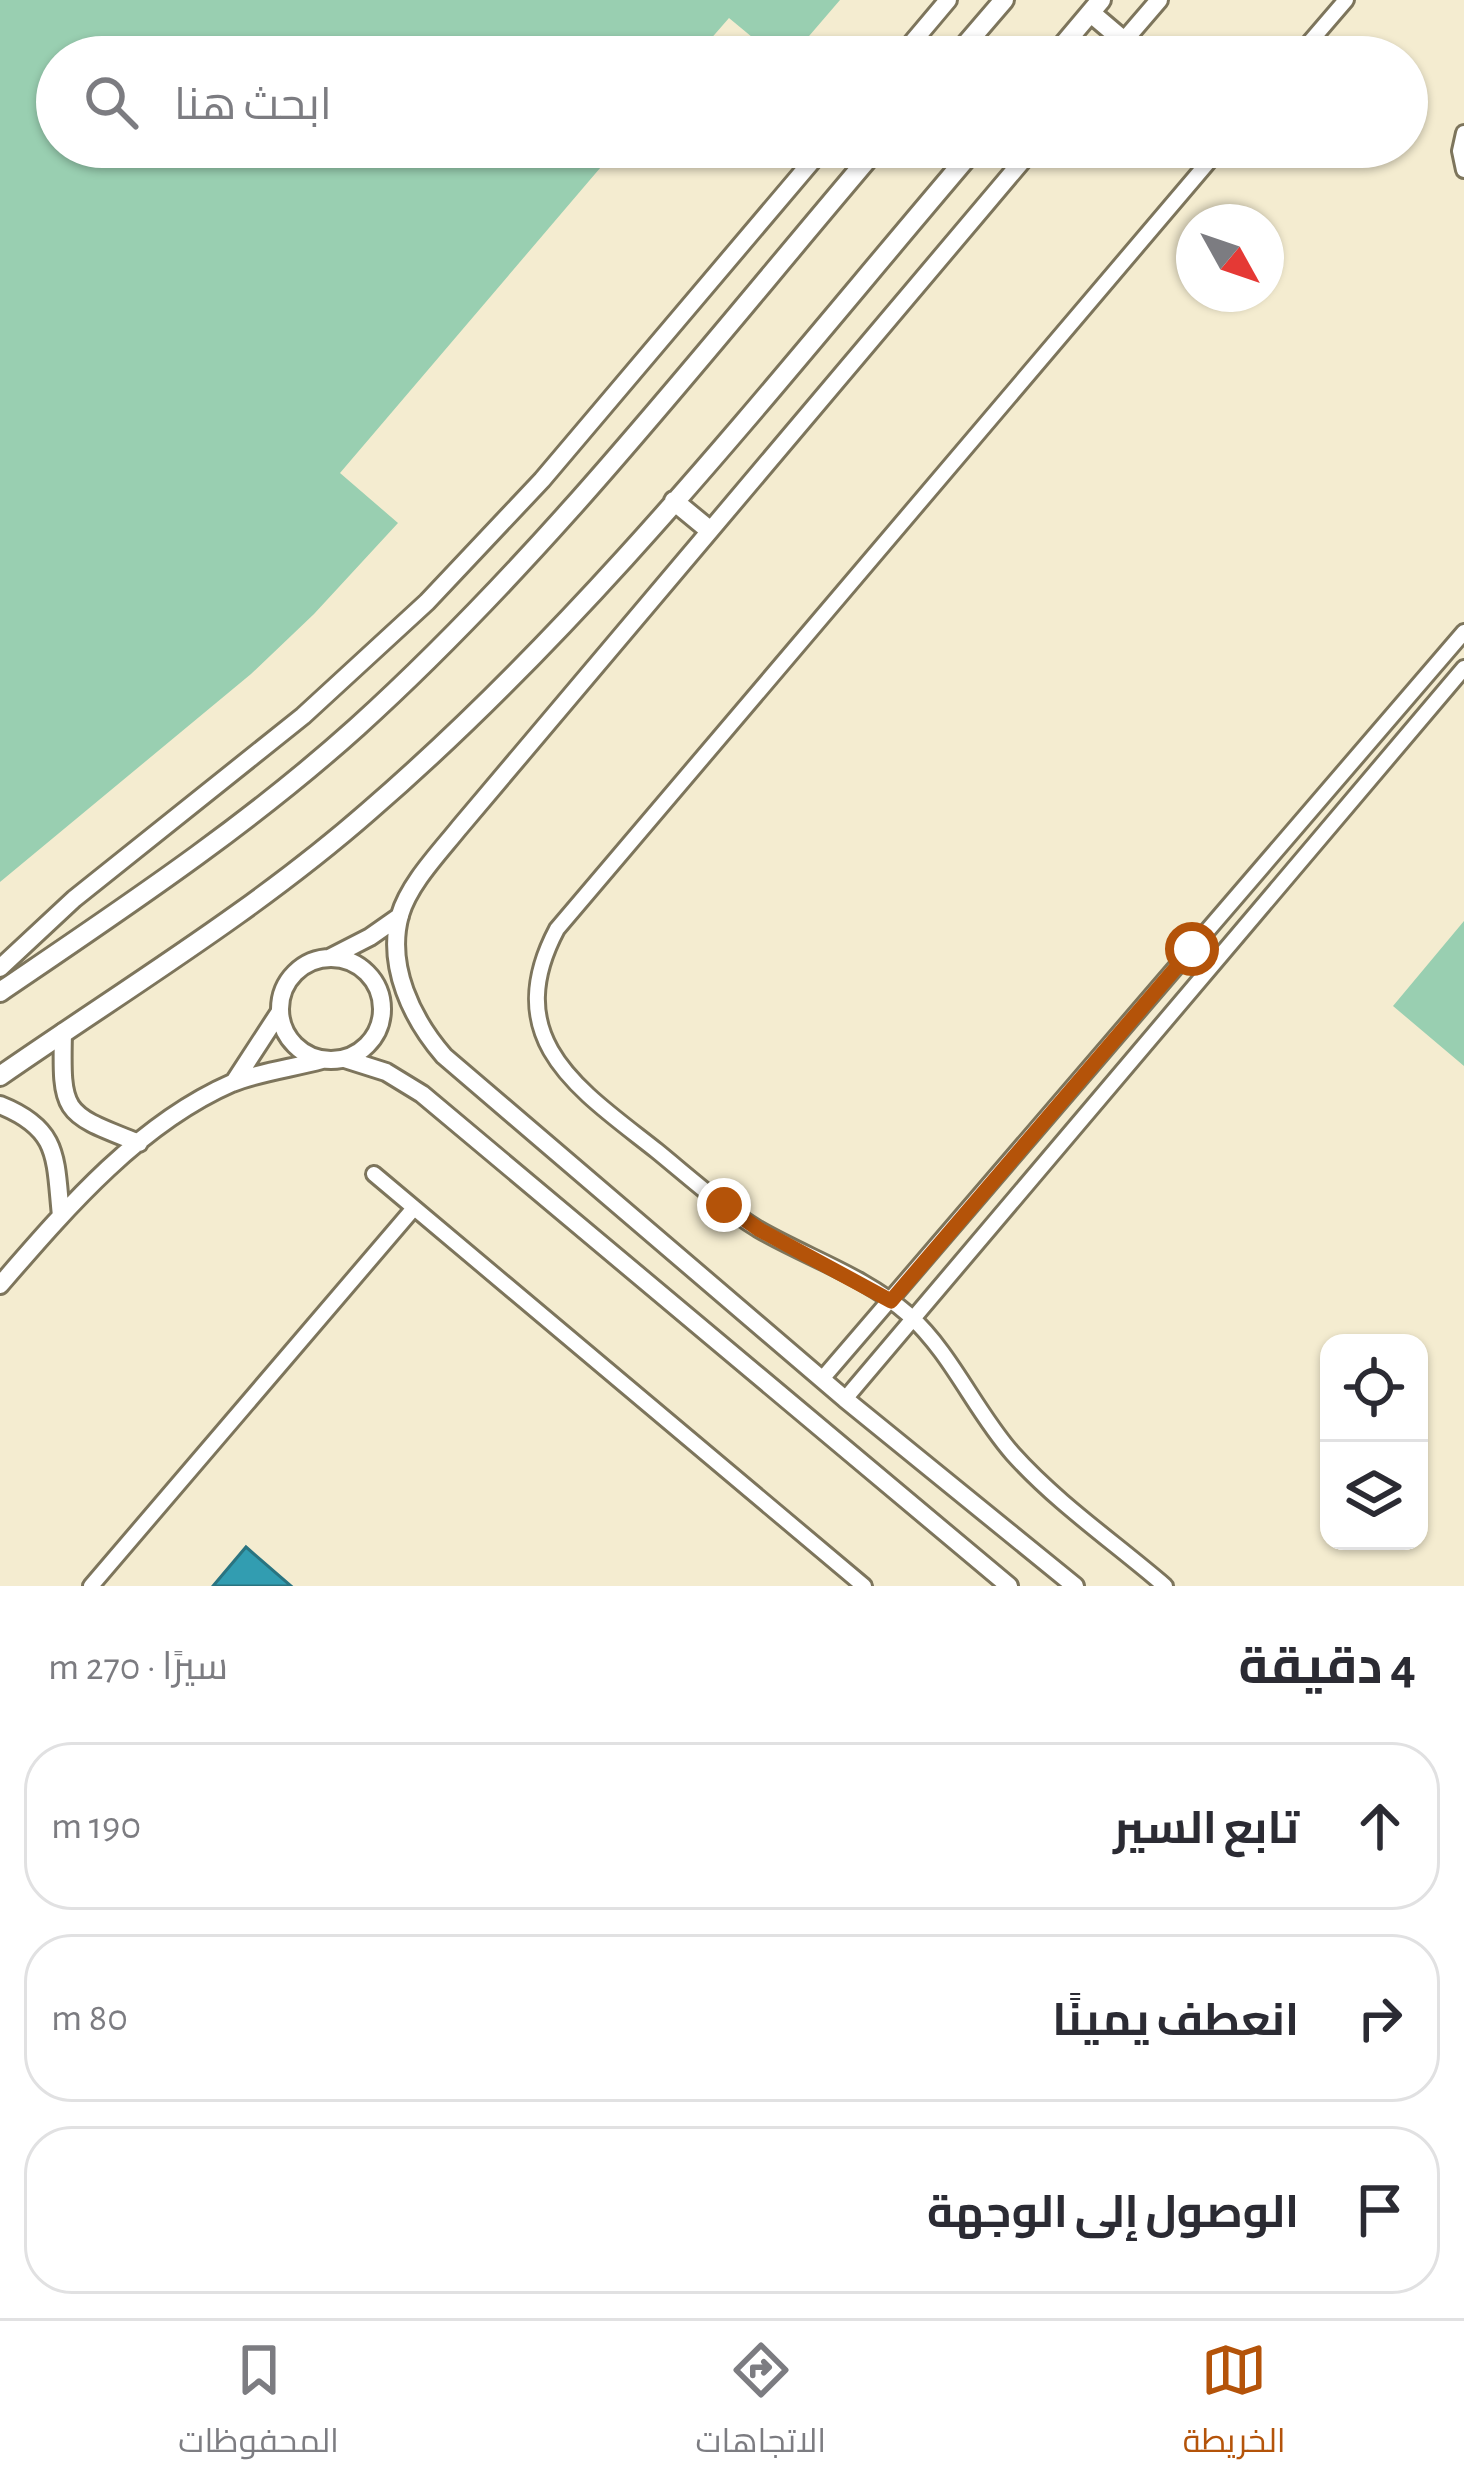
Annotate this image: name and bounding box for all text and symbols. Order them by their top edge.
search box [36,36,1428,168]
icon: search [78,69,144,135]
text: ابحث هنا [174,83,332,128]
north arrow [1176,204,1284,312]
route start [1165,922,1219,976]
route end [697,1178,751,1232]
map controls [1320,1334,1428,1550]
button: locate [1320,1334,1428,1442]
button: layers [1320,1442,1428,1550]
text: 4 دقيقة [1238,1642,1416,1693]
text: سيرًا · 270 m [48,1648,228,1687]
icon: ahead [1347,1793,1413,1859]
text: 190 m [51,1807,141,1846]
text: تابع السير [1113,1807,1299,1852]
icon: right [1347,1985,1413,2051]
text: 80 m [51,1999,128,2038]
text: انعطف يمينًا [1052,1999,1299,2044]
icon: arrive [1347,2177,1413,2243]
text: الوصول إلى الوجهة [927,2191,1299,2236]
tab: المحفوظات [178,2337,339,2471]
tab: الاتجاهات [696,2337,826,2471]
tab: الخريطة [1183,2337,1286,2471]

